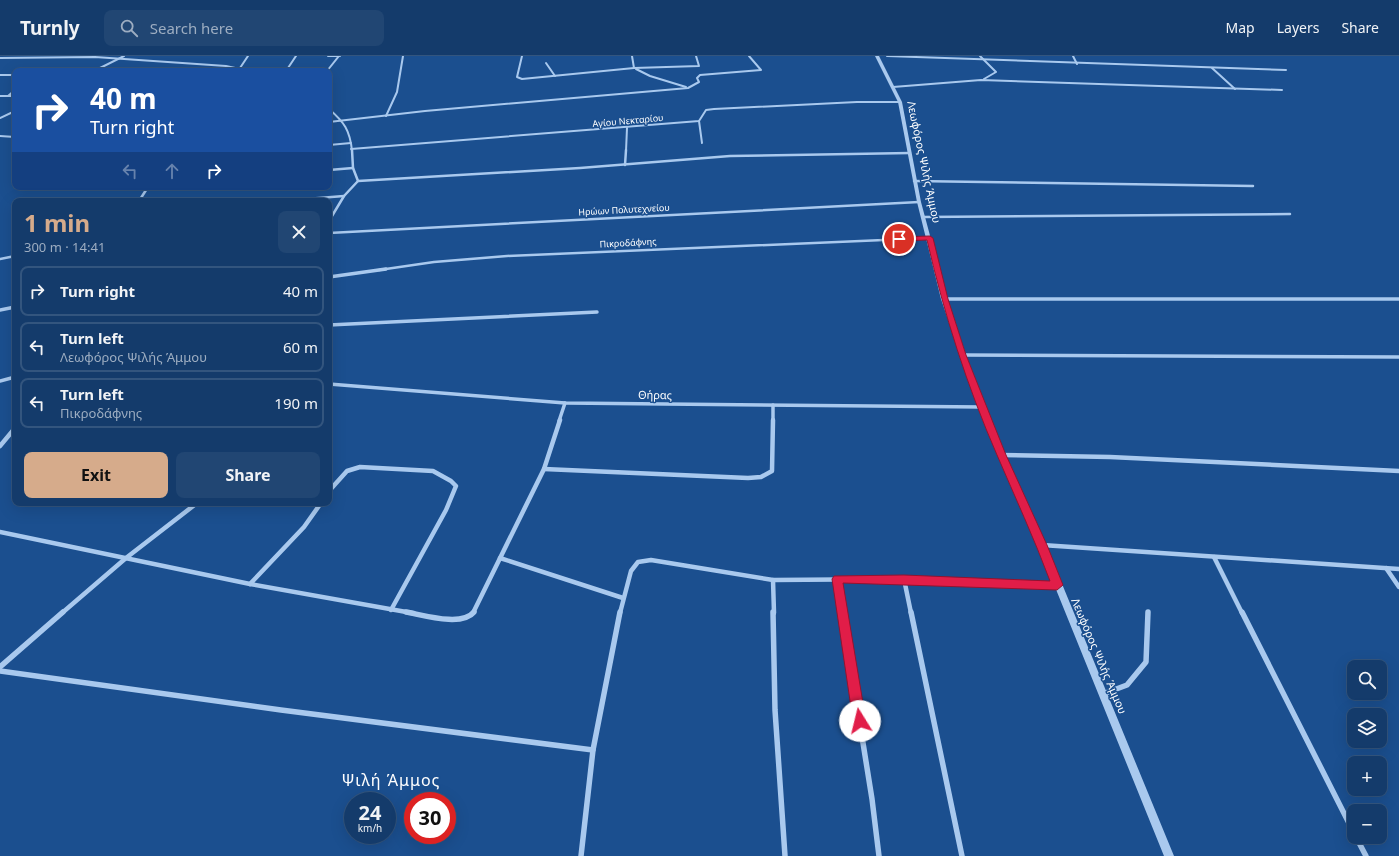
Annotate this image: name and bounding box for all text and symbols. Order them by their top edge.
search box [104,10,384,46]
text: Turnly [20,15,80,41]
icon: search [118,17,140,39]
text: Search here [150,18,233,38]
text: Map [1226,18,1255,37]
text: Layers [1277,18,1319,37]
text: Share [1341,18,1379,37]
text: 40 m [90,79,157,117]
icon: right [24,84,76,136]
street label: Λεωφόρος Ψιλής Άμμου [904,100,945,224]
street label: Αγίου Νεκταρίου [592,111,664,130]
text: Turn right [90,115,174,139]
icon: left [119,160,141,182]
icon: ahead [161,160,183,182]
icon: right [203,160,225,182]
street label: Ηρώων Πολυτεχνείου [578,201,670,218]
text: 1 min [24,206,90,239]
button: close [278,211,320,253]
pin [882,222,916,256]
icon: arrive [888,228,910,250]
street label: Πικροδάφνης [599,234,657,250]
text: 300 m · 14:41 [24,238,105,256]
icon: right [26,280,48,302]
text: Turn right [60,281,135,301]
text: 40 m [283,281,318,301]
text: Turn left [60,328,124,348]
icon: left [26,336,48,358]
text: 60 m [283,337,318,357]
text: Λεωφόρος Ψιλής Άμμου [60,348,207,366]
text: Turn left [60,384,124,404]
street label: Θήρας [638,387,672,402]
icon: left [26,392,48,414]
text: 190 m [274,393,318,413]
text: Πικροδάφνης [60,404,142,422]
button: Exit [24,452,168,498]
button: Share [176,452,320,498]
street label: Λεωφόρος Ψιλής Άμμου [1068,596,1131,716]
map controls [1347,660,1387,844]
button: search [1347,660,1387,700]
position arrow [839,700,881,742]
button: layers [1347,708,1387,748]
button: + [1347,756,1387,796]
district label: Ψιλή Άμμος [342,769,440,791]
speed limit sign: 30 [404,792,456,844]
text: 24 [359,799,381,826]
button: − [1347,804,1387,844]
text: km/h [358,821,382,835]

